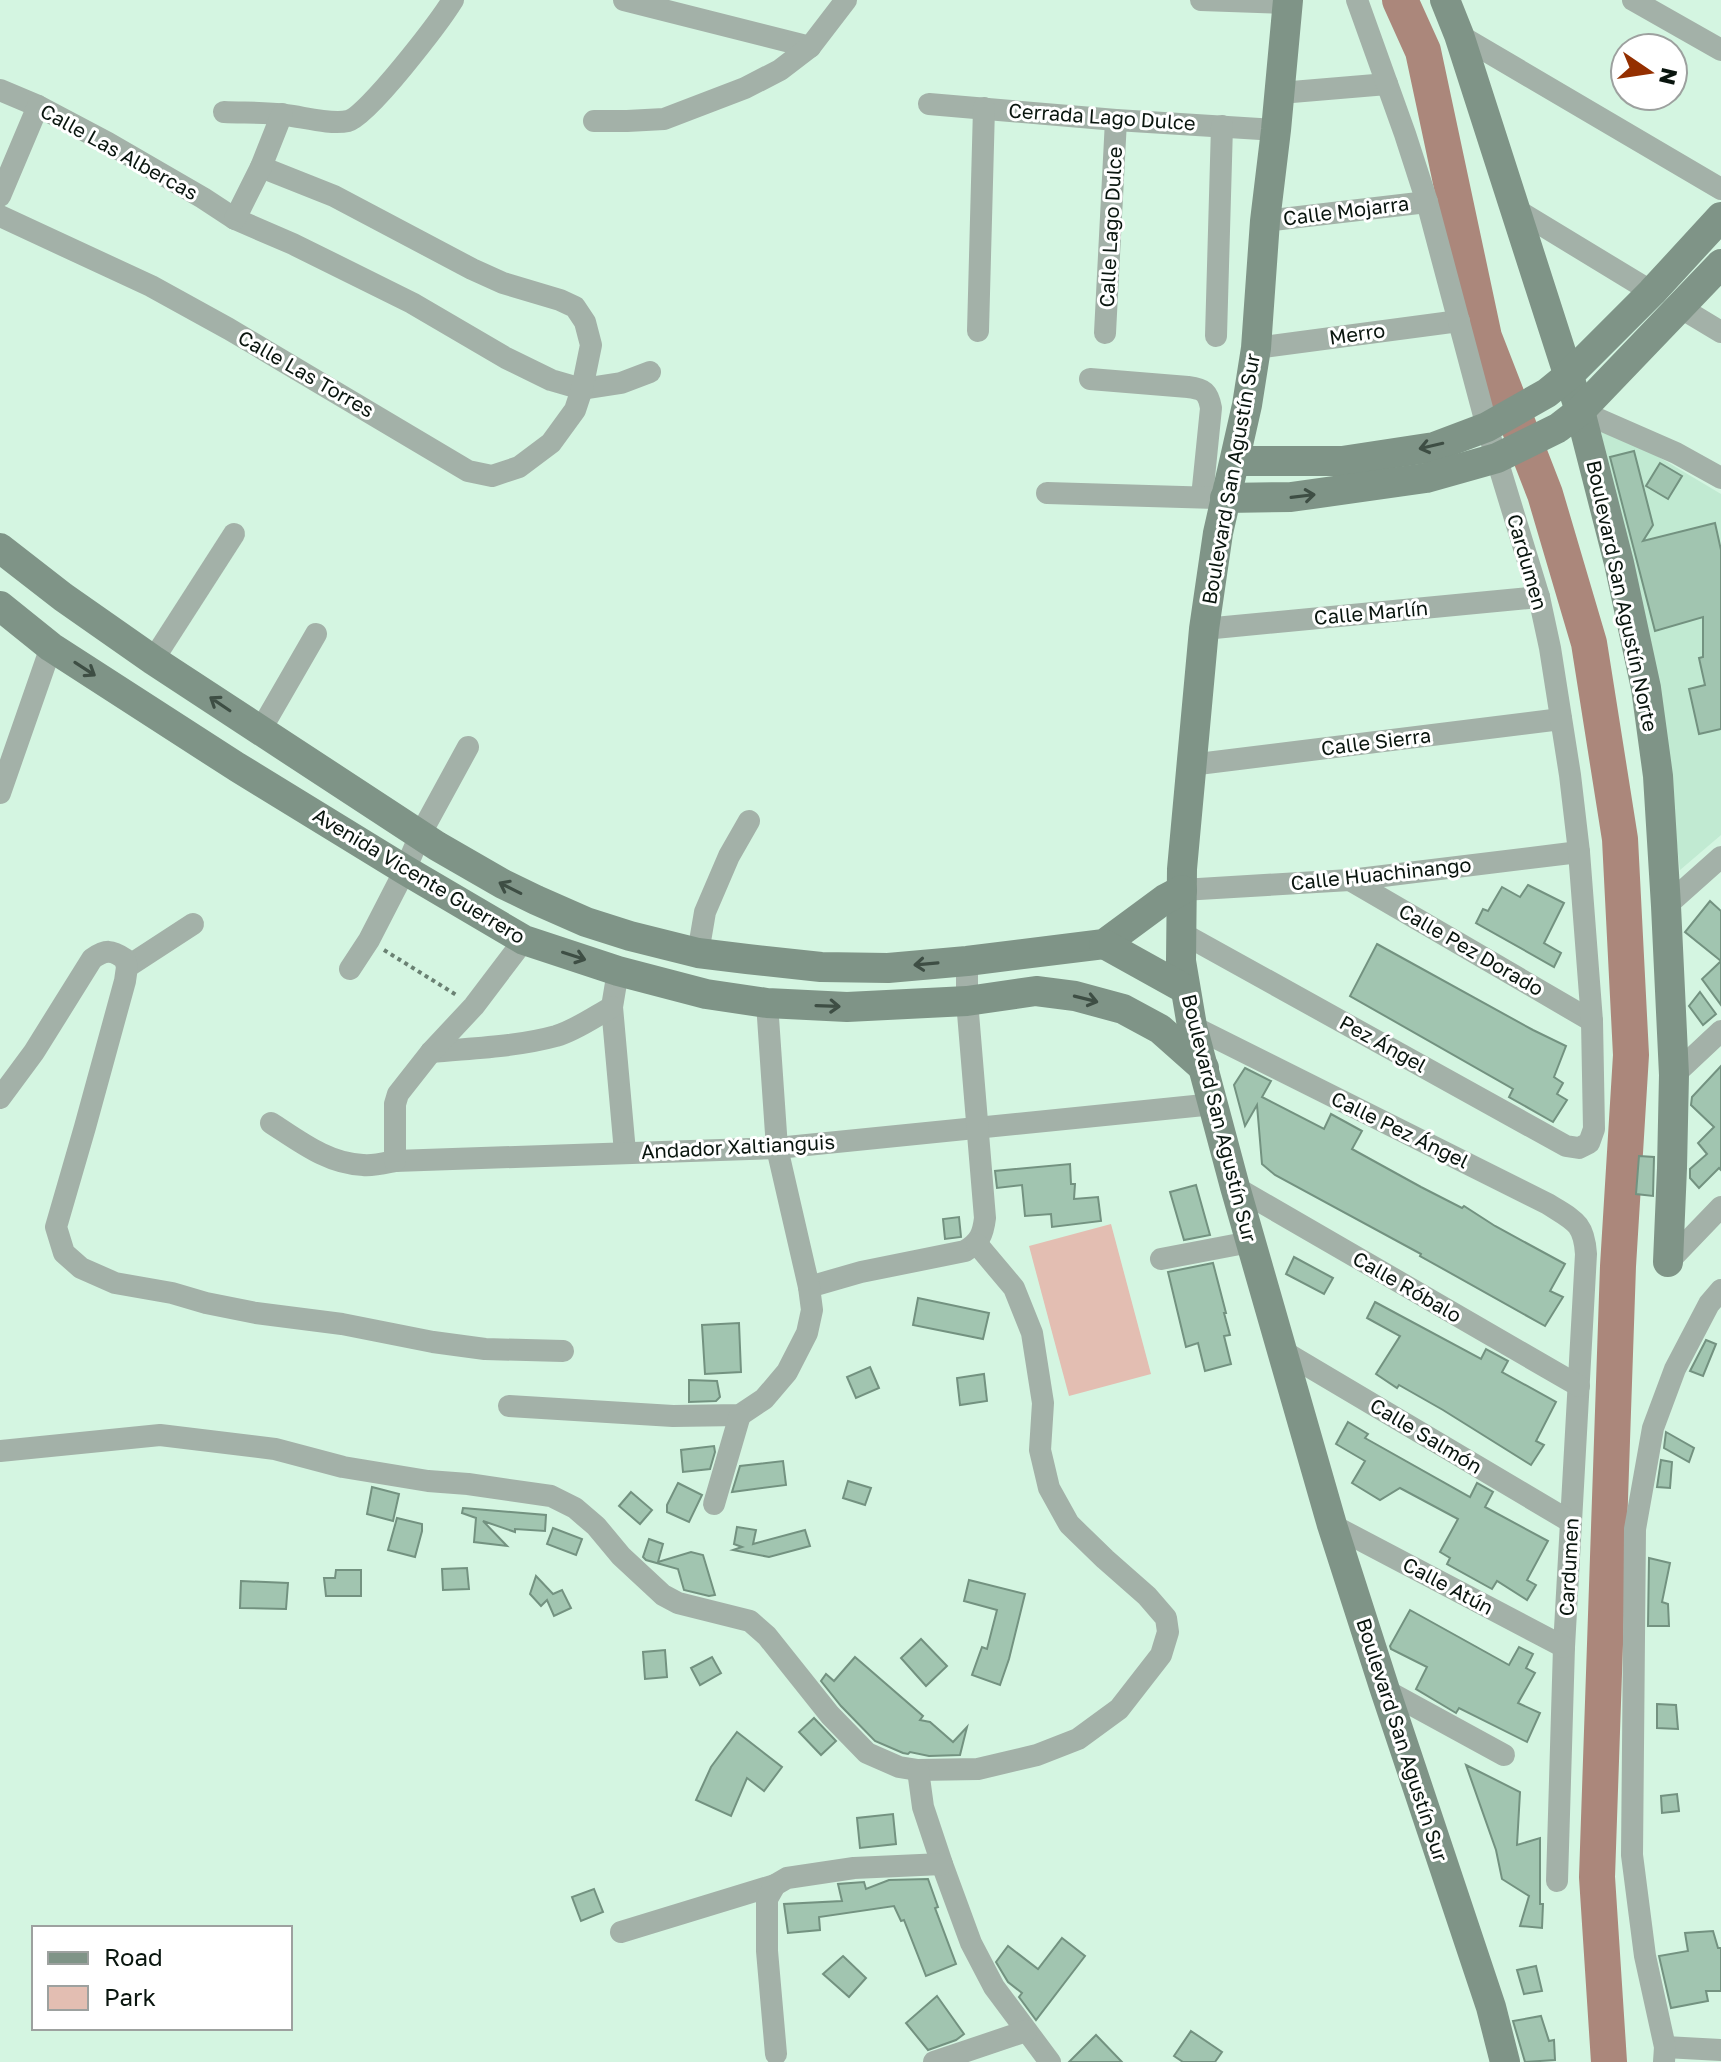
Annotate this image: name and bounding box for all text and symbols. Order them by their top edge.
north arrow [1609,32,1689,112]
text: N [1654,65,1684,88]
street label: Cerrada Lago Dulce [1008,97,1196,135]
street label: Calle Las Albercas [37,98,202,204]
street label: Calle Lago Dulce [1094,146,1126,308]
street label: Calle Mojarra [1282,190,1410,230]
street label: Merro [1327,317,1386,349]
street label: Calle Las Torres [234,325,379,422]
street label: Boulevard San Agustín Sur [1196,351,1264,606]
one-way arrow [1418,439,1444,454]
street label: Boulevard San Agustín Norte [1582,458,1664,734]
one-way arrow [1290,488,1315,503]
street label: Cardumen [1503,511,1553,612]
street label: Calle Marlín [1313,595,1429,629]
one-way arrow [74,661,96,677]
one-way arrow [209,696,232,712]
street label: Calle Sierra [1320,722,1432,760]
street label: Avenida Vicente Guerrero [309,802,530,948]
street label: Calle Huachinango [1289,852,1472,894]
one-way arrow [499,879,523,895]
street label: Calle Pez Dorado [1395,898,1548,1000]
one-way arrow [561,950,586,965]
one-way arrow [913,957,940,972]
street label: Boulevard San Agustín Sur [1178,991,1262,1244]
one-way arrow [1073,992,1099,1007]
one-way arrow [814,998,841,1013]
street label: Pez Ángel [1336,1009,1431,1077]
street label: Calle Pez Ángel [1328,1085,1473,1173]
street label: Andador Xaltianguis [640,1129,835,1163]
street label: Calle Róbalo [1349,1245,1466,1327]
street label: Calle Salmón [1366,1392,1487,1478]
street label: Cardumen [1553,1517,1583,1617]
street label: Calle Atún [1399,1551,1498,1619]
street label: Boulevard San Agustín Sur [1352,1615,1454,1865]
legend [32,1926,292,2030]
text: Road [104,1942,163,1971]
text: Park [104,1982,156,2011]

